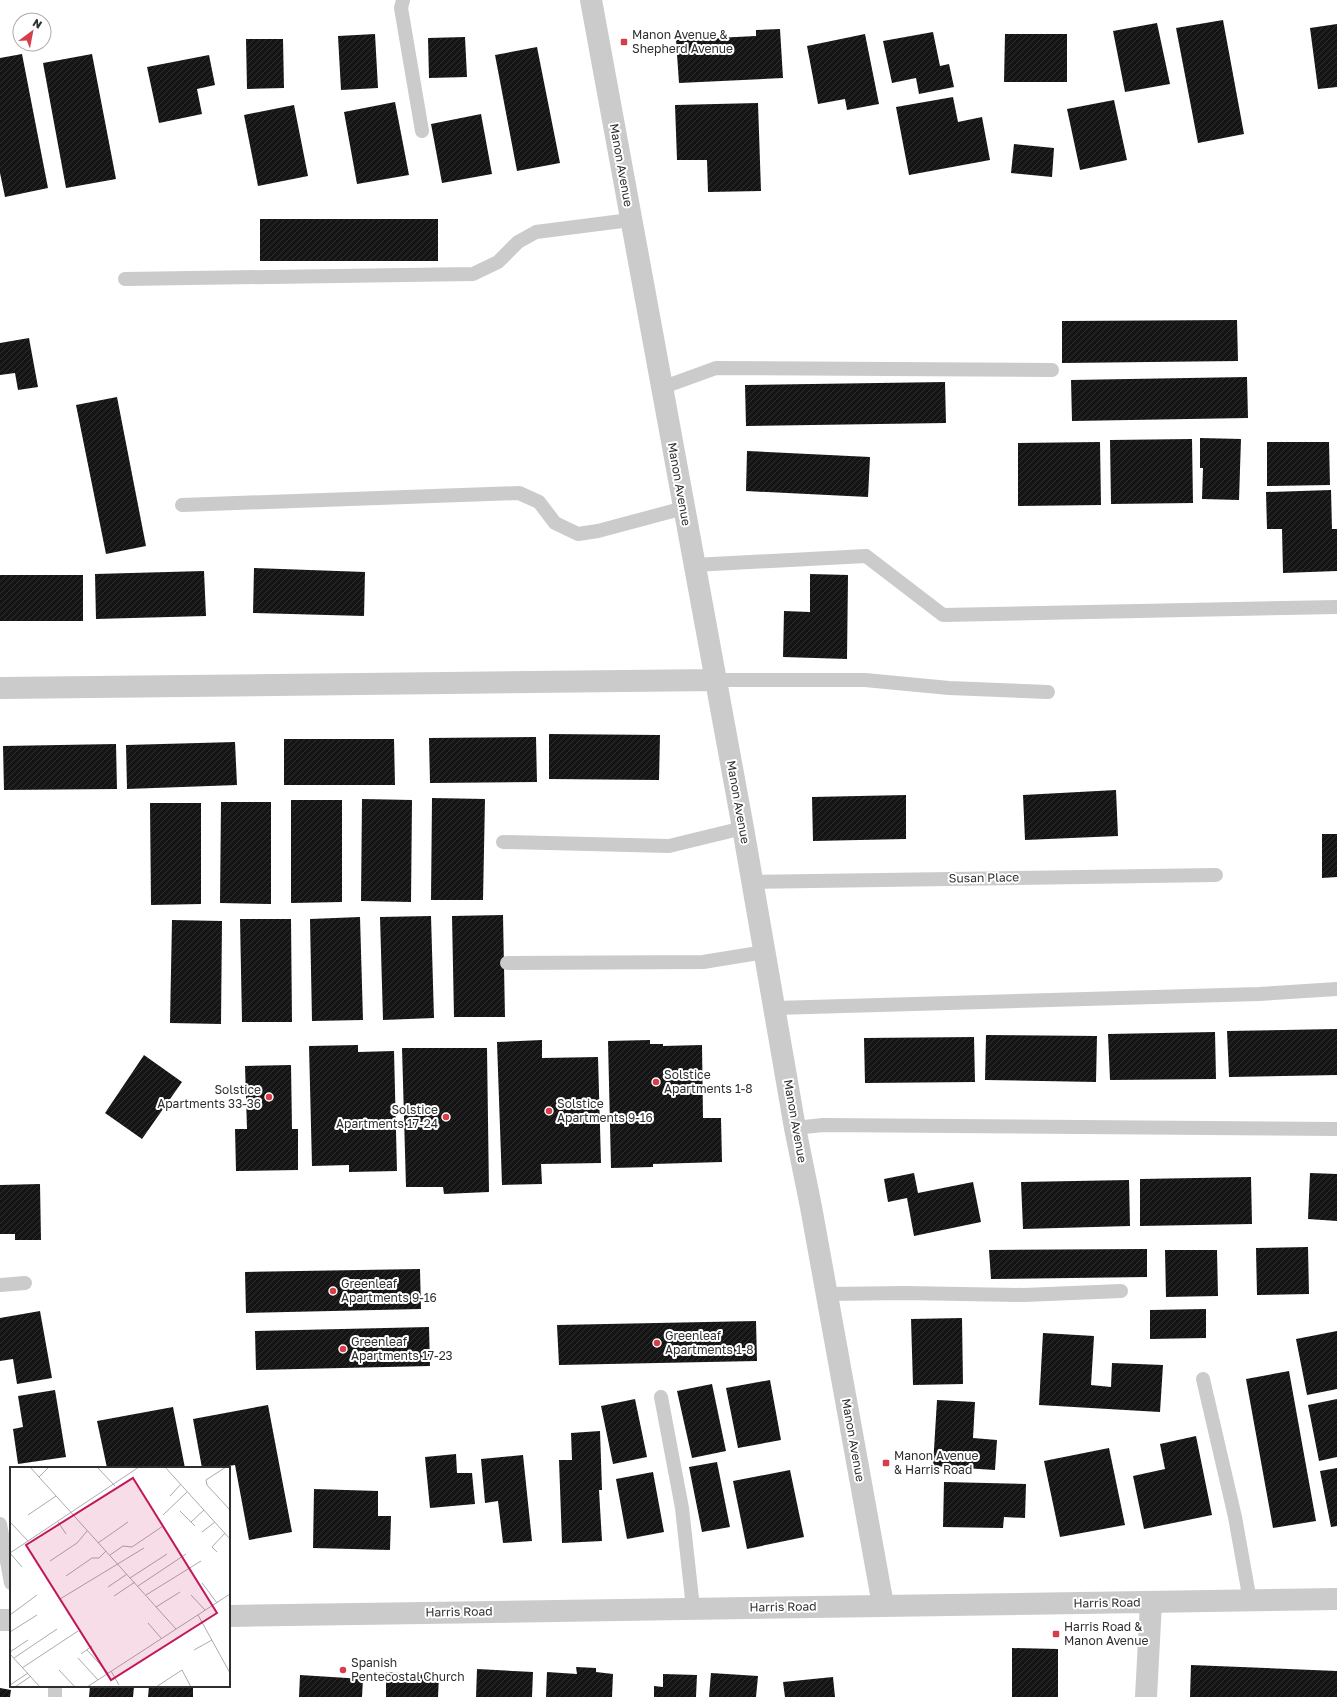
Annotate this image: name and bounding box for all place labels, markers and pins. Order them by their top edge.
place label: Manon Avenue & Shepherd Avenue [632,27,733,56]
marker: Manon Avenue & Shepherd Avenue [619,37,629,47]
place label: Solstice Apartments 1-8 [664,1067,753,1096]
marker: Solstice Apartments 1-8 [651,1077,661,1087]
place label: Solstice Apartments 33-36 [157,1082,261,1111]
marker: Solstice Apartments 33-36 [264,1092,274,1102]
place label: Solstice Apartments 9-16 [557,1096,653,1125]
place label: Solstice Apartments 17-24 [336,1102,438,1131]
marker: Solstice Apartments 9-16 [544,1106,554,1116]
marker: Solstice Apartments 17-24 [441,1112,451,1122]
place label: Greenleaf Apartments 9-16 [341,1276,437,1305]
marker: Greenleaf Apartments 9-16 [328,1286,338,1296]
place label: Greenleaf Apartments 1-8 [665,1328,754,1357]
place label: Greenleaf Apartments 17-23 [351,1334,453,1363]
marker: Greenleaf Apartments 1-8 [652,1338,662,1348]
marker: Greenleaf Apartments 17-23 [338,1344,348,1354]
place label: Manon Avenue & Harris Road [894,1448,978,1477]
marker: Manon Avenue & Harris Road [881,1458,891,1468]
place label: Harris Road & Manon Avenue [1064,1619,1148,1648]
marker: Harris Road & Manon Avenue [1051,1629,1061,1639]
place label: Spanish Pentecostal Church [351,1655,465,1684]
marker: Spanish Pentecostal Church [338,1665,348,1675]

